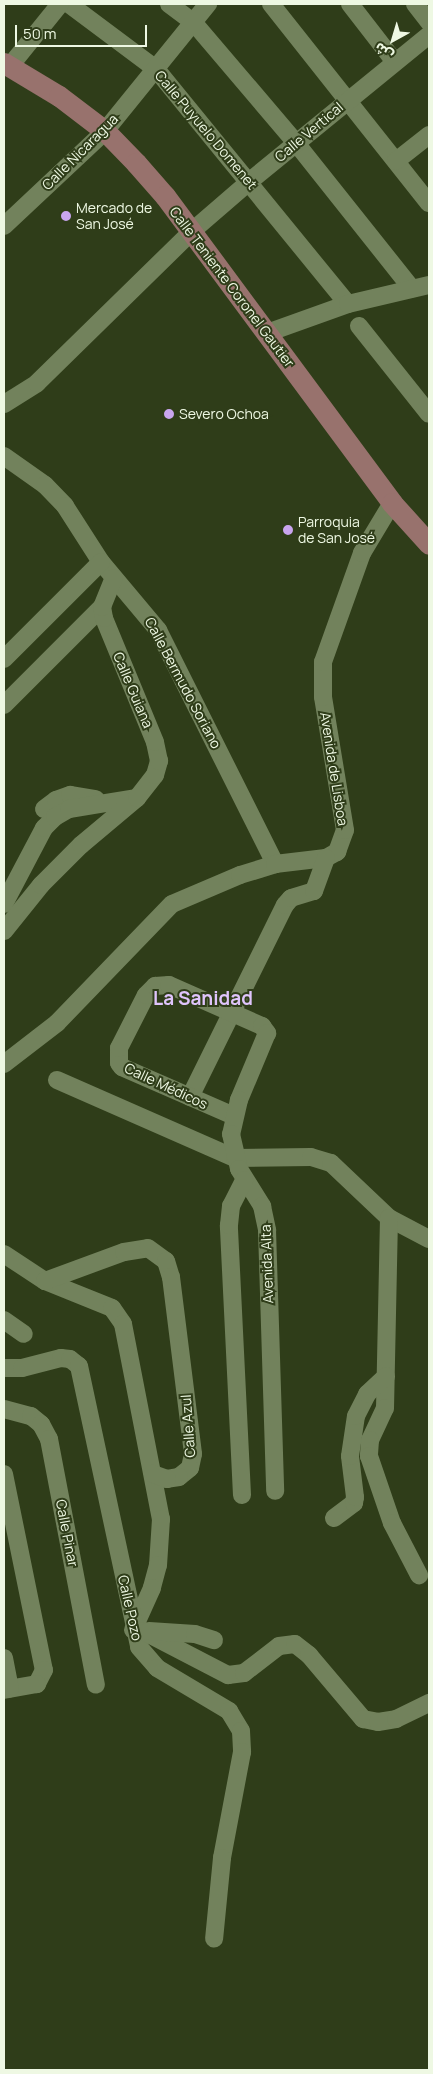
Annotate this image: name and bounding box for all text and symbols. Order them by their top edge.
scale bar [18,15,150,47]
north arrow [368,15,418,65]
text: 50 m [23,23,57,44]
text: ش [370,39,397,65]
street label: Calle Puyuelo Domenet [151,67,261,193]
street label: Calle Vertical [272,99,346,165]
street label: Calle Nicaragua [39,111,121,193]
place label: Mercado de San José [76,200,152,232]
street label: Calle Teniente Coronel Gautier [166,203,298,371]
marker: Mercado de San José [60,210,72,222]
place label: Severo Ochoa [179,406,269,422]
marker: Severo Ochoa [163,408,175,420]
place label: Parroquia de San José [298,514,375,546]
marker: Parroquia de San José [282,524,294,536]
street label: Calle Bermudo Soriano [141,614,225,752]
street label: Calle Guiana [110,650,156,730]
street label: Avenida de Lisboa [317,711,351,827]
district label: La Sanidad [153,988,253,1010]
street label: Calle Médicos [122,1059,210,1113]
street label: Avenida Alta [257,1224,277,1304]
street label: Calle Azul [177,1394,199,1458]
street label: Calle Pinar [52,1498,82,1568]
street label: Calle Pozo [114,1574,146,1642]

